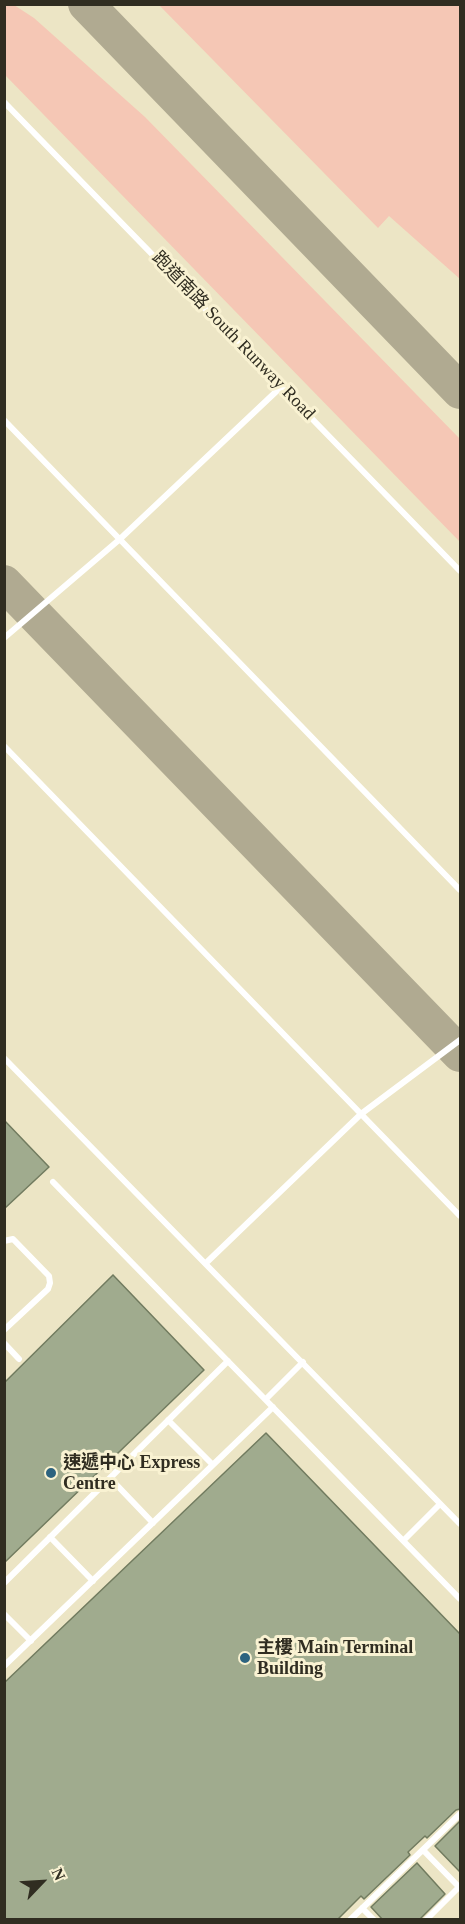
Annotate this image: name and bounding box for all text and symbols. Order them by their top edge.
street label: 跑道南路 South Runway Road [147,247,319,425]
place label: 速遞中心 Express Centre [63,1452,200,1494]
marker: 速遞中心 Express Centre [44,1466,58,1480]
place label: 主樓 Main Terminal Building [257,1637,413,1680]
marker: 主樓 Main Terminal Building [238,1651,252,1665]
north arrow [12,1852,72,1912]
text: N [49,1865,69,1883]

